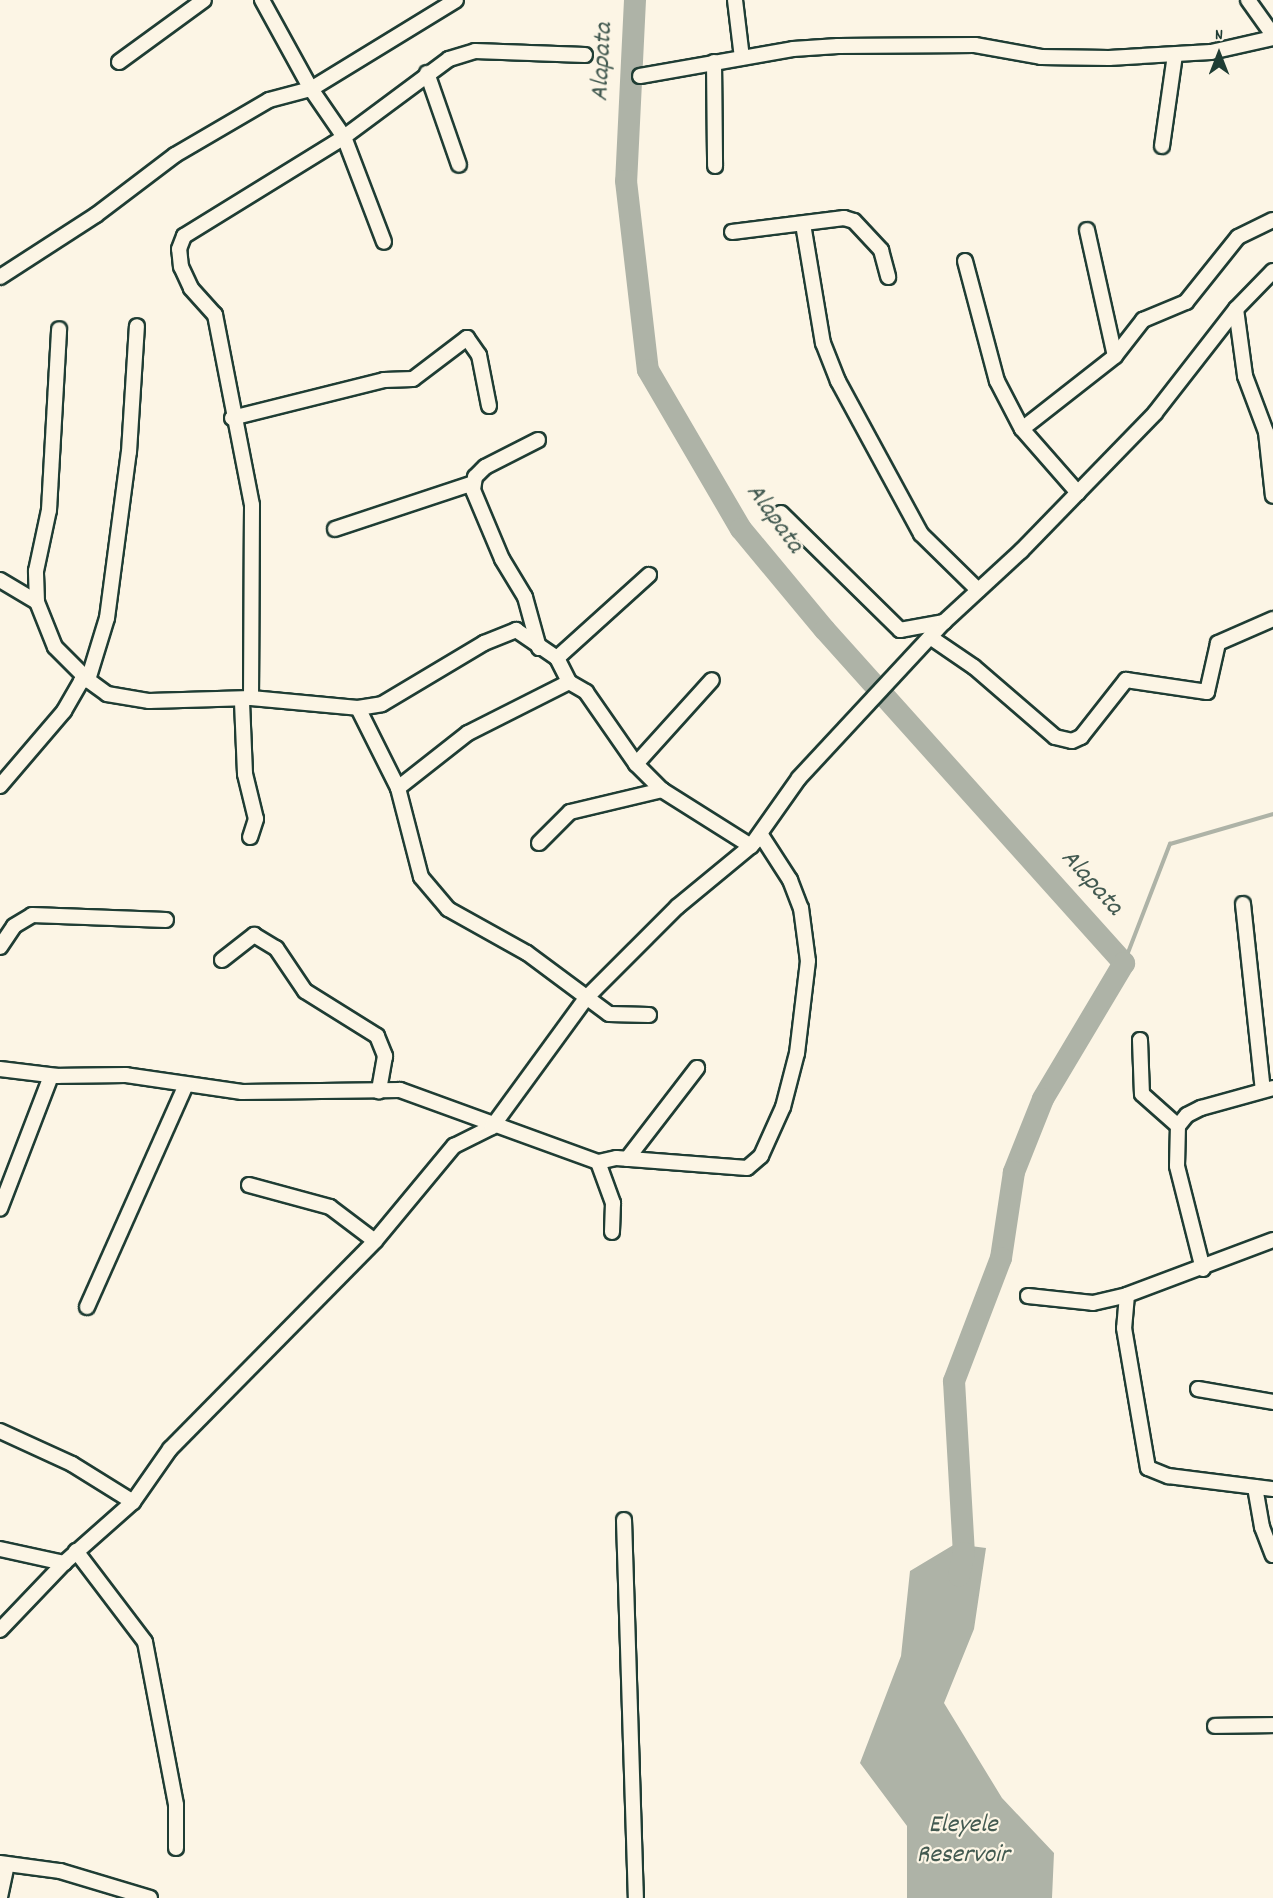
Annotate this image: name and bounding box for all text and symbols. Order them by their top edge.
water label: Alapata [585,22,621,102]
north arrow [1189,24,1249,84]
text: N [1215,24,1223,47]
water label: Alapata [738,478,810,560]
water label: Alapata [1053,843,1129,923]
water label: Eleyele Reservoir [917,1810,1009,1871]

